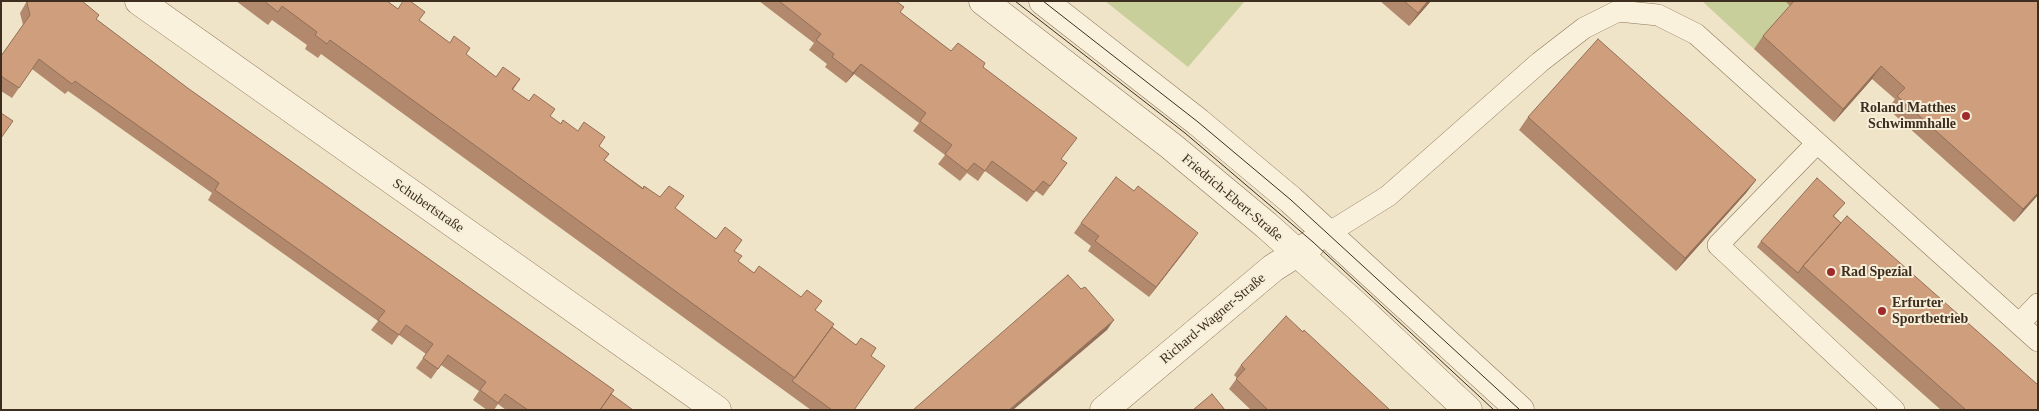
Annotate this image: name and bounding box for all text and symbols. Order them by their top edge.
place label: Roland Matthes Schwimmhalle [1860,100,1956,132]
marker: Roland Matthes Schwimmhalle [1960,110,1972,122]
street label: Friedrich-Ebert-Straße [1178,151,1286,245]
street label: Schubertstraße [389,175,467,237]
place label: Rad Spezial [1841,264,1912,280]
marker: Rad Spezial [1825,266,1837,278]
street label: Richard-Wagner-Straße [1157,270,1269,368]
place label: Erfurter Sportbetrieb [1892,295,1968,328]
marker: Erfurter Sportbetrieb [1876,305,1888,317]

